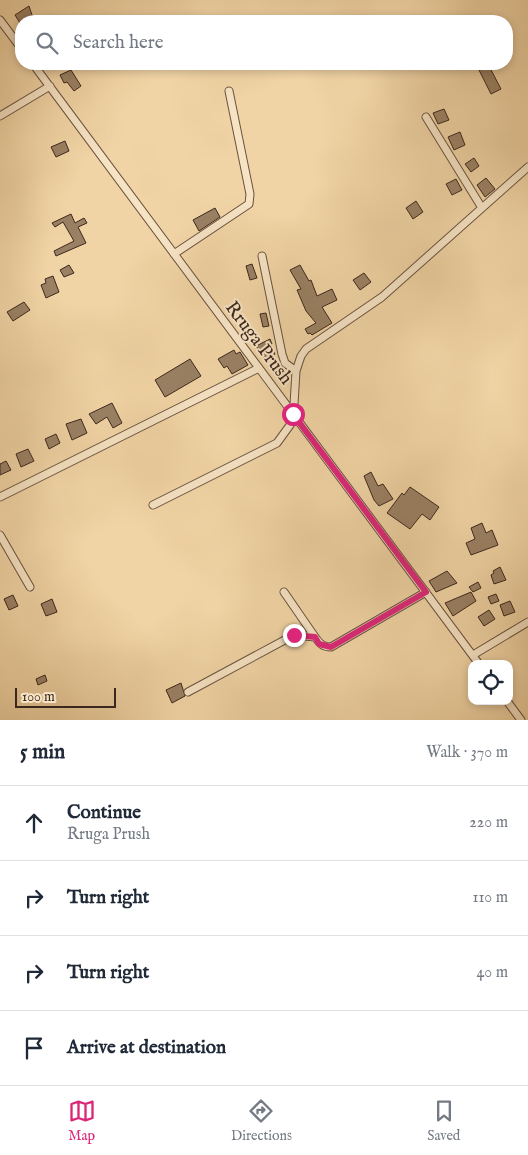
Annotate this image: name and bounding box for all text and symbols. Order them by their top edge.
search box [15,15,513,70]
icon: search [33,29,61,57]
text: Search here [73,31,164,55]
street label: Rruga Prush [219,297,298,390]
route start [282,403,305,426]
route end [283,624,306,647]
map controls [468,660,513,705]
button: locate [468,660,513,705]
scale bar [15,685,116,708]
text: 100 m [22,688,55,706]
text: 5 min [20,739,65,766]
text: Walk · 370 m [426,743,508,763]
text: Continue [67,801,141,825]
icon: ahead [20,809,48,837]
text: 220 m [469,813,508,833]
text: Rruga Prush [67,825,150,845]
icon: right [20,884,48,912]
text: Turn right [67,886,149,910]
text: 110 m [472,888,508,908]
icon: right [20,959,48,987]
text: Turn right [67,961,149,985]
text: 40 m [476,963,508,983]
icon: arrive [20,1034,48,1062]
text: Arrive at destination [67,1036,226,1060]
tab: Map [68,1097,96,1145]
tab: Directions [231,1097,292,1145]
tab: Saved [427,1097,460,1145]

